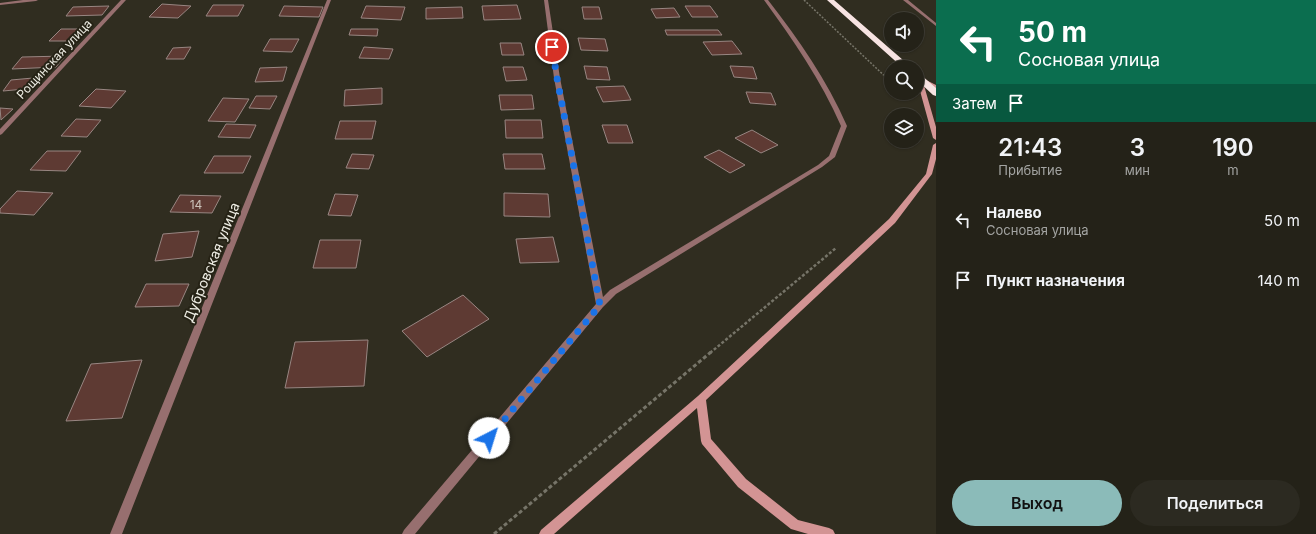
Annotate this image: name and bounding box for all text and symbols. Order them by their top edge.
map controls [884,12,924,148]
button: sound [884,12,924,52]
text: 50 m [1018,15,1087,49]
street label: Рощинская улица [13,16,95,102]
icon: left [952,16,1004,68]
pin [535,30,569,64]
icon: arrive [541,36,563,58]
text: Сосновая улица [1018,49,1160,70]
button: search [884,60,924,100]
icon: arrive [1005,92,1027,114]
text: Затем [952,94,997,113]
button: layers [884,108,924,148]
text: 21:43 [998,133,1062,162]
text: 3 [1130,133,1145,162]
text: 190 [1212,133,1254,162]
text: Прибытие [998,162,1062,178]
text: мин [1125,162,1150,178]
text: m [1227,162,1239,178]
house number: 14 [190,197,203,212]
street label: Дубровская улица [179,200,243,324]
text: Налево [986,203,1042,222]
icon: left [952,209,974,231]
text: 50 m [1264,211,1300,230]
text: Сосновая улица [986,222,1089,238]
icon: arrive [952,269,974,291]
text: Пункт назначения [986,271,1125,290]
text: 140 m [1257,271,1300,290]
position arrow [468,417,510,459]
button: Выход [952,480,1122,526]
button: Поделиться [1130,480,1300,526]

